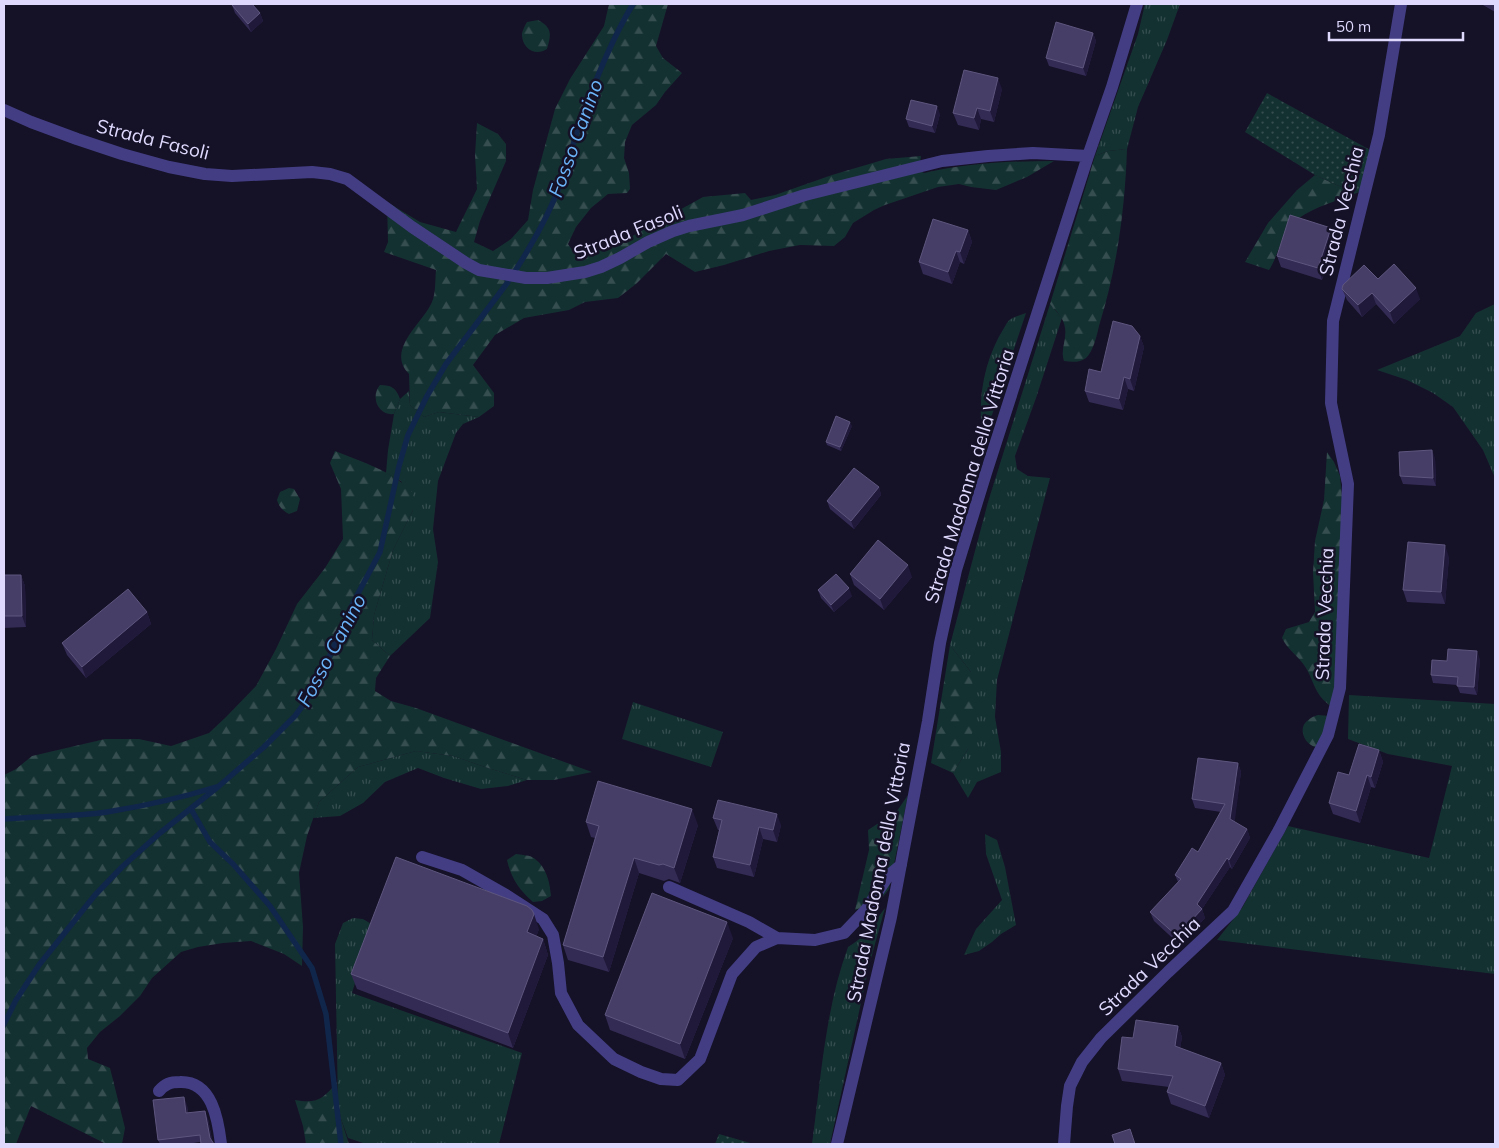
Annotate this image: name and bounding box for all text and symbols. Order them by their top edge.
scale bar [1329,10,1463,42]
text: 50 m [1336,17,1371,36]
water label: Fosso Canino [542,76,608,200]
street label: Strada Fasoli [94,113,212,165]
street label: Strada Vecchia [1313,144,1369,278]
street label: Strada Fasoli [570,199,686,265]
street label: Strada Madonna della Vittoria [919,346,1019,606]
street label: Strada Vecchia [1310,547,1338,681]
water label: Fosso Canino [291,590,371,710]
street label: Strada Madonna della Vittoria [841,740,915,1004]
street label: Strada Vecchia [1093,911,1205,1021]

